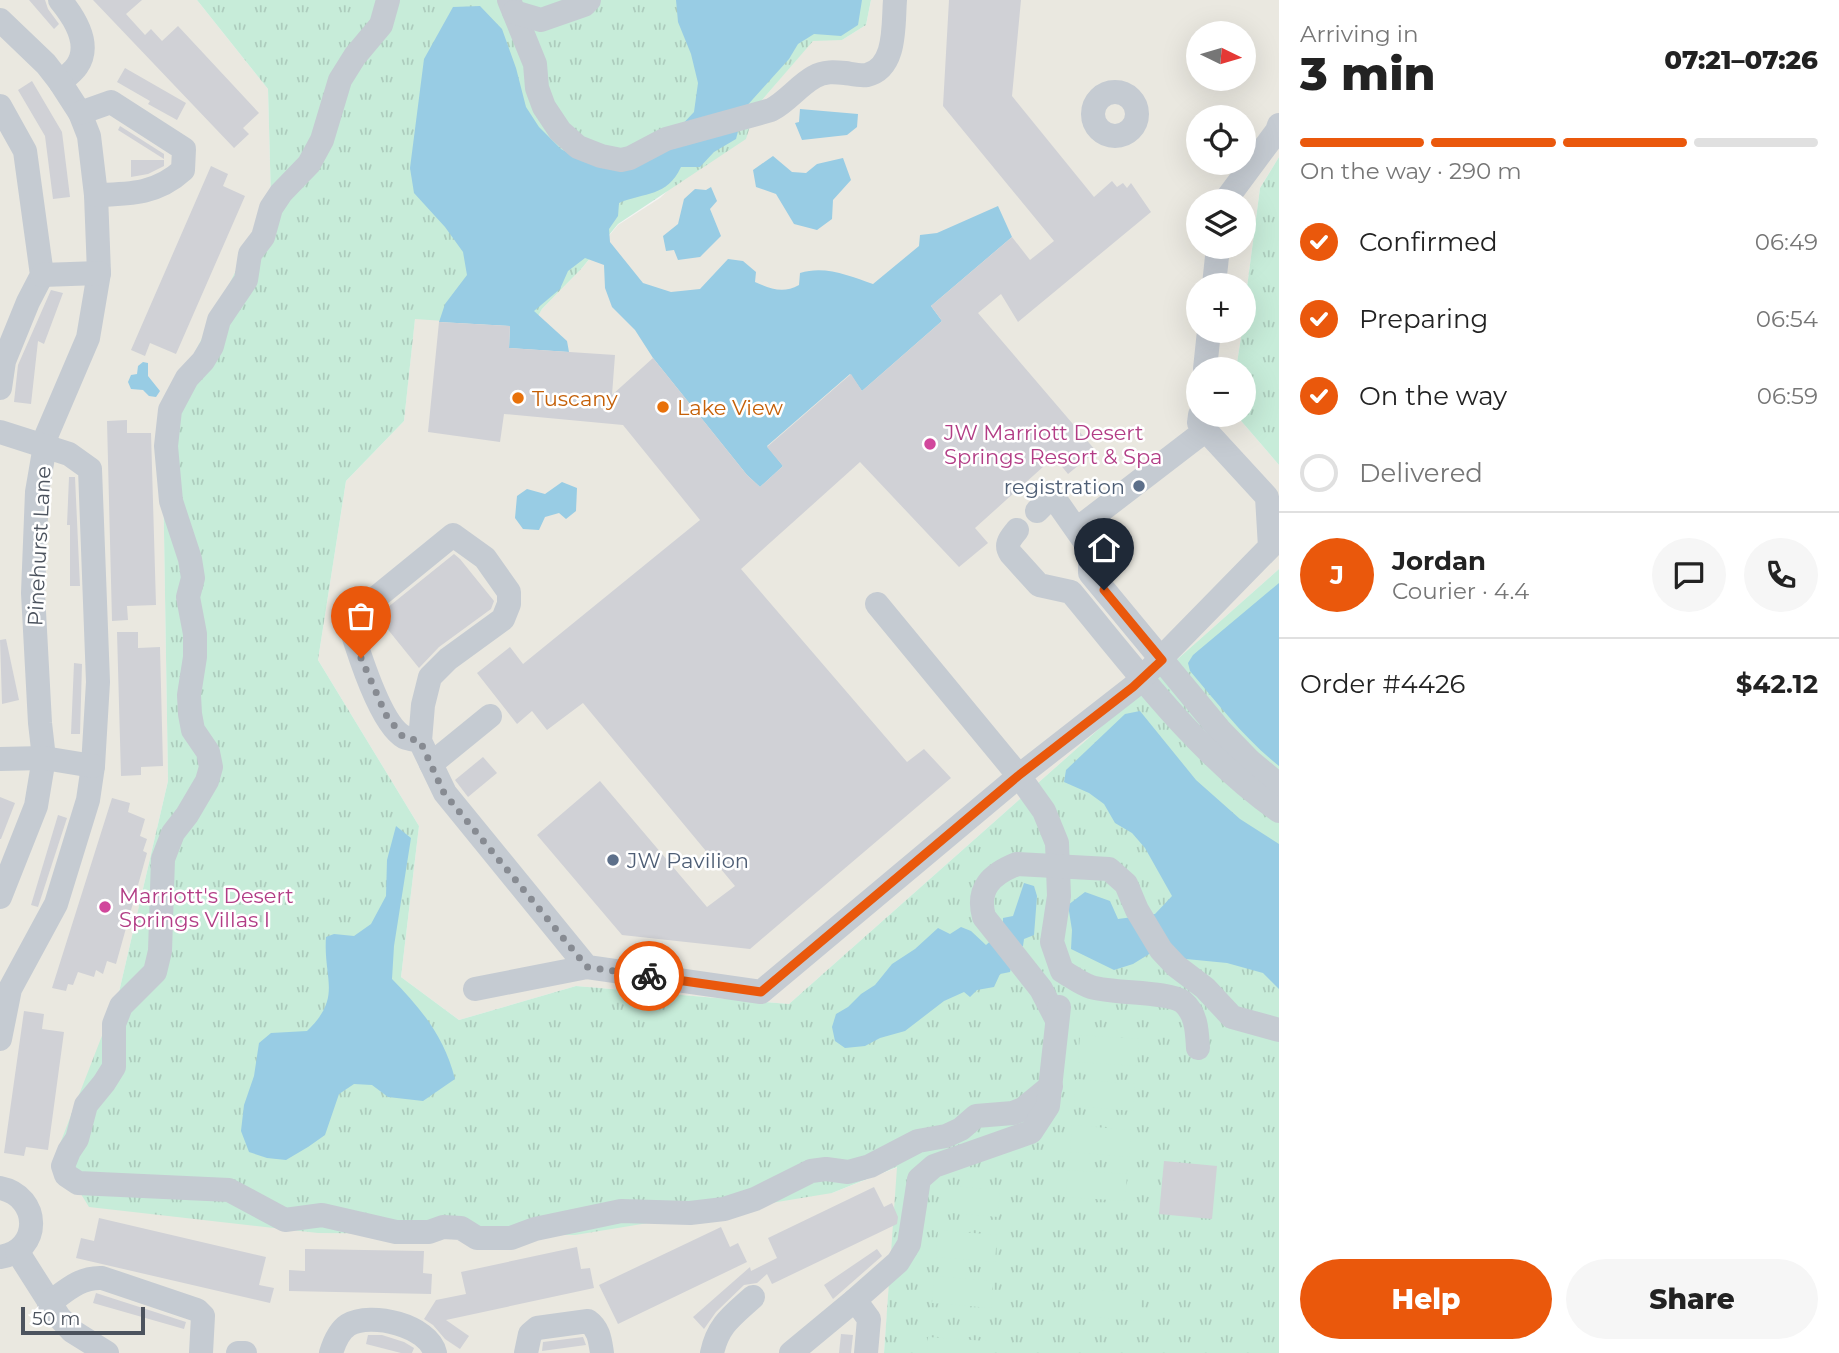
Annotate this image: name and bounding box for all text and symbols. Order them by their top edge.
text: Arriving in [1300,20,1419,48]
north arrow [1186,21,1256,91]
map controls [1186,21,1256,427]
text: 07:21–07:26 [1664,44,1818,76]
text: 3 min [1300,45,1436,102]
button: locate [1186,105,1256,175]
text: On the way · 290 m [1300,157,1522,185]
button: layers [1186,189,1256,259]
icon: check [1300,223,1338,261]
text: Confirmed [1359,226,1498,258]
text: 06:49 [1755,228,1818,256]
button: + [1186,273,1256,343]
icon: check [1300,300,1338,338]
text: Preparing [1359,303,1488,335]
text: 06:54 [1756,305,1818,333]
button: − [1186,357,1256,427]
icon: check [1300,377,1338,415]
text: On the way [1359,380,1507,412]
text: 06:59 [1757,382,1818,410]
place label: Tuscany [532,386,618,411]
marker: Tuscany [510,390,526,406]
place label: Lake View [677,395,783,420]
marker: Lake View [655,399,671,415]
place label: JW Marriott Desert Springs Resort & Spa [943,420,1162,469]
marker: JW Marriott Desert Springs Resort & Spa [922,436,938,452]
text: Delivered [1359,457,1483,489]
street label: Pinehurst Lane [22,465,56,627]
place label: registration [1004,474,1125,499]
marker: registration [1131,478,1147,494]
pin [1074,518,1134,590]
icon: home [1085,529,1123,567]
button: chat [1652,538,1726,612]
button: phone [1744,538,1818,612]
text: Jordan [1392,545,1486,577]
text: J [1330,559,1344,591]
text: Courier · 4.4 [1392,577,1529,605]
pin [331,586,391,658]
icon: bag [342,597,380,635]
text: Order #4426 [1300,668,1465,700]
text: $42.12 [1736,668,1818,700]
place label: JW Pavilion [626,848,749,873]
marker: JW Pavilion [605,852,621,868]
place label: Marriott's Desert Springs Villas I [119,883,294,932]
marker: Marriott's Desert Springs Villas I [97,899,113,915]
courier [614,941,684,1011]
icon: bike [630,957,668,995]
button: Help [1300,1259,1552,1339]
button: Share [1566,1259,1818,1339]
scale bar [21,1304,145,1336]
text: 50 m [32,1307,80,1330]

